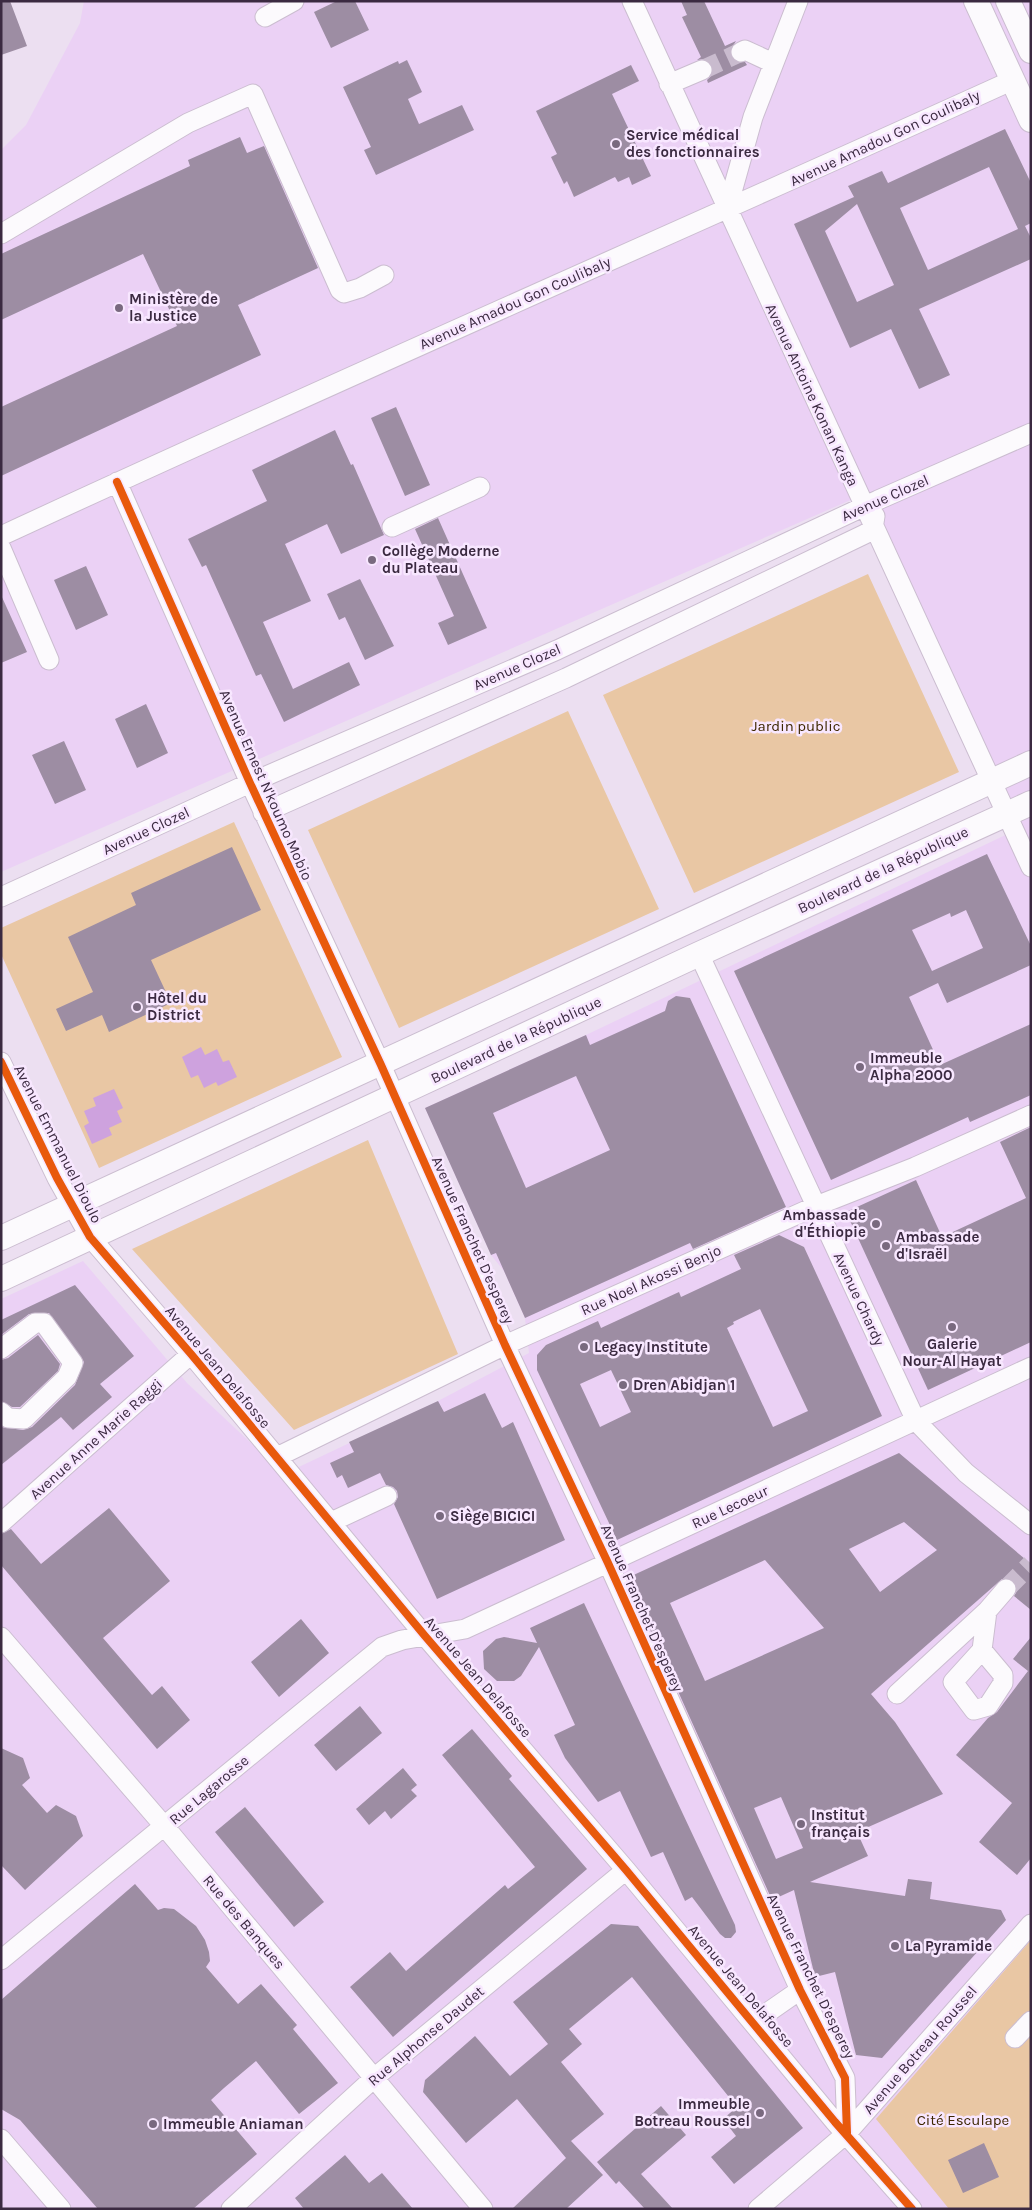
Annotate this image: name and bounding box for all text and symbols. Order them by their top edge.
street label: Avenue Amadou Gon Coulibaly [787,86,983,190]
place label: Service médical des fonctionnaires [626,126,760,161]
marker: Service médical des fonctionnaires [610,138,622,150]
street label: Avenue Amadou Gon Coulibaly [417,253,613,353]
place label: Ministère de la Justice [129,290,218,325]
street label: Avenue Antoine Konan Kanga [762,301,862,489]
marker: Ministère de la Justice [113,302,125,314]
street label: Avenue Clozel [839,471,931,525]
place label: Collège Moderne du Plateau [382,542,500,577]
marker: Collège Moderne du Plateau [366,554,378,566]
street label: Avenue Clozel [471,640,563,694]
street label: Avenue Ernest N'koumo Mobio [216,687,316,883]
park label: Jardin public [752,717,840,735]
street label: Avenue Clozel [100,803,192,859]
street label: Boulevard de la République [795,822,971,918]
place label: Hôtel du District [147,989,207,1024]
street label: Boulevard de la République [428,992,604,1088]
marker: Hôtel du District [131,1001,143,1013]
place label: Immeuble Alpha 2000 [870,1049,953,1084]
marker: Immeuble Alpha 2000 [854,1061,866,1073]
street label: Avenue Emmanuel Dioulo [10,1062,106,1226]
street label: Avenue Franchet D'esperey [428,1154,518,1326]
place label: Ambassade d'Éthiopie [783,1206,866,1241]
marker: Ambassade d'Éthiopie [870,1218,882,1230]
place label: Ambassade d'Israël [896,1228,979,1263]
marker: Ambassade d'Israël [880,1240,892,1252]
street label: Rue Noel Akossi Benjo [578,1241,724,1319]
street label: Avenue Chardy [830,1250,888,1348]
street label: Avenue Jean Delafosse [161,1302,275,1432]
marker: Galerie Nour-Al Hayat [946,1321,958,1333]
place label: Galerie Nour-Al Hayat [902,1335,1002,1370]
place label: Legacy Institute [594,1338,708,1356]
marker: Legacy Institute [578,1341,590,1353]
street label: Avenue Anne Marie Raggi [26,1375,166,1503]
place label: Dren Abidjan 1 [633,1376,735,1394]
marker: Dren Abidjan 1 [617,1379,629,1391]
street label: Rue Lecoeur [689,1481,772,1533]
place label: Siège BICICI [450,1507,535,1525]
marker: Siège BICICI [434,1510,446,1522]
street label: Avenue Franchet D'esperey [597,1522,687,1694]
street label: Avenue Jean Delafosse [421,1613,535,1741]
street label: Rue Lagarosse [165,1751,253,1829]
place label: Institut français [811,1806,870,1841]
marker: Institut français [795,1818,807,1830]
street label: Rue des Banques [199,1871,289,1973]
street label: Avenue Franchet D'esperey [763,1891,859,2061]
street label: Avenue Jean Delafosse [684,1921,798,2051]
place label: La Pyramide [905,1937,992,1955]
marker: La Pyramide [889,1940,901,1952]
street label: Rue Alphonse Daudet [364,1982,488,2090]
street label: Avenue Botreau Roussel [859,1982,981,2118]
place label: Immeuble Botreau Roussel [634,2095,750,2130]
marker: Immeuble Botreau Roussel [754,2107,766,2119]
park label: Cité Esculape [917,2111,1009,2129]
place label: Immeuble Aniaman [163,2115,304,2133]
marker: Immeuble Aniaman [147,2118,159,2130]

